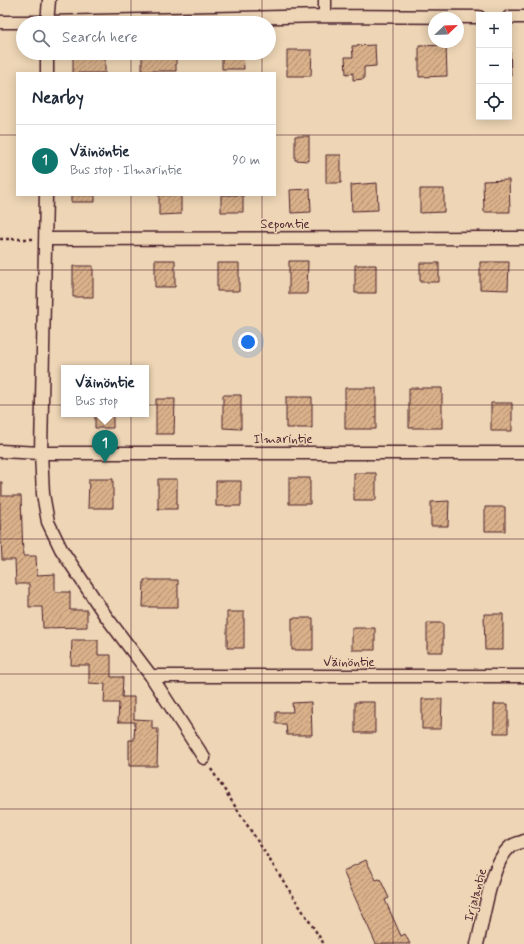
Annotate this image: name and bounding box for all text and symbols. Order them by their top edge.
north arrow [428,12,464,48]
map controls [476,12,512,120]
button: + [476,12,512,48]
search box [16,16,276,60]
icon: search [30,27,52,49]
text: Search here [62,28,138,48]
button: − [476,48,512,84]
button: locate [476,84,512,120]
text: Nearby [32,87,84,109]
text: Väinöntie [70,142,129,162]
text: 1 [42,152,48,169]
text: 90 m [232,152,260,169]
text: Bus stop · Ilmarintie [70,162,182,179]
street label: Sepontie [260,216,310,233]
your location [238,332,258,352]
popup [61,365,149,417]
text: Väinöntie [75,373,135,393]
text: Bus stop [75,393,118,410]
pin: 1 [92,430,118,463]
street label: Ilmarintie [253,431,313,448]
street label: Väinöntie [323,654,375,671]
street label: Irjalantie [461,867,491,923]

